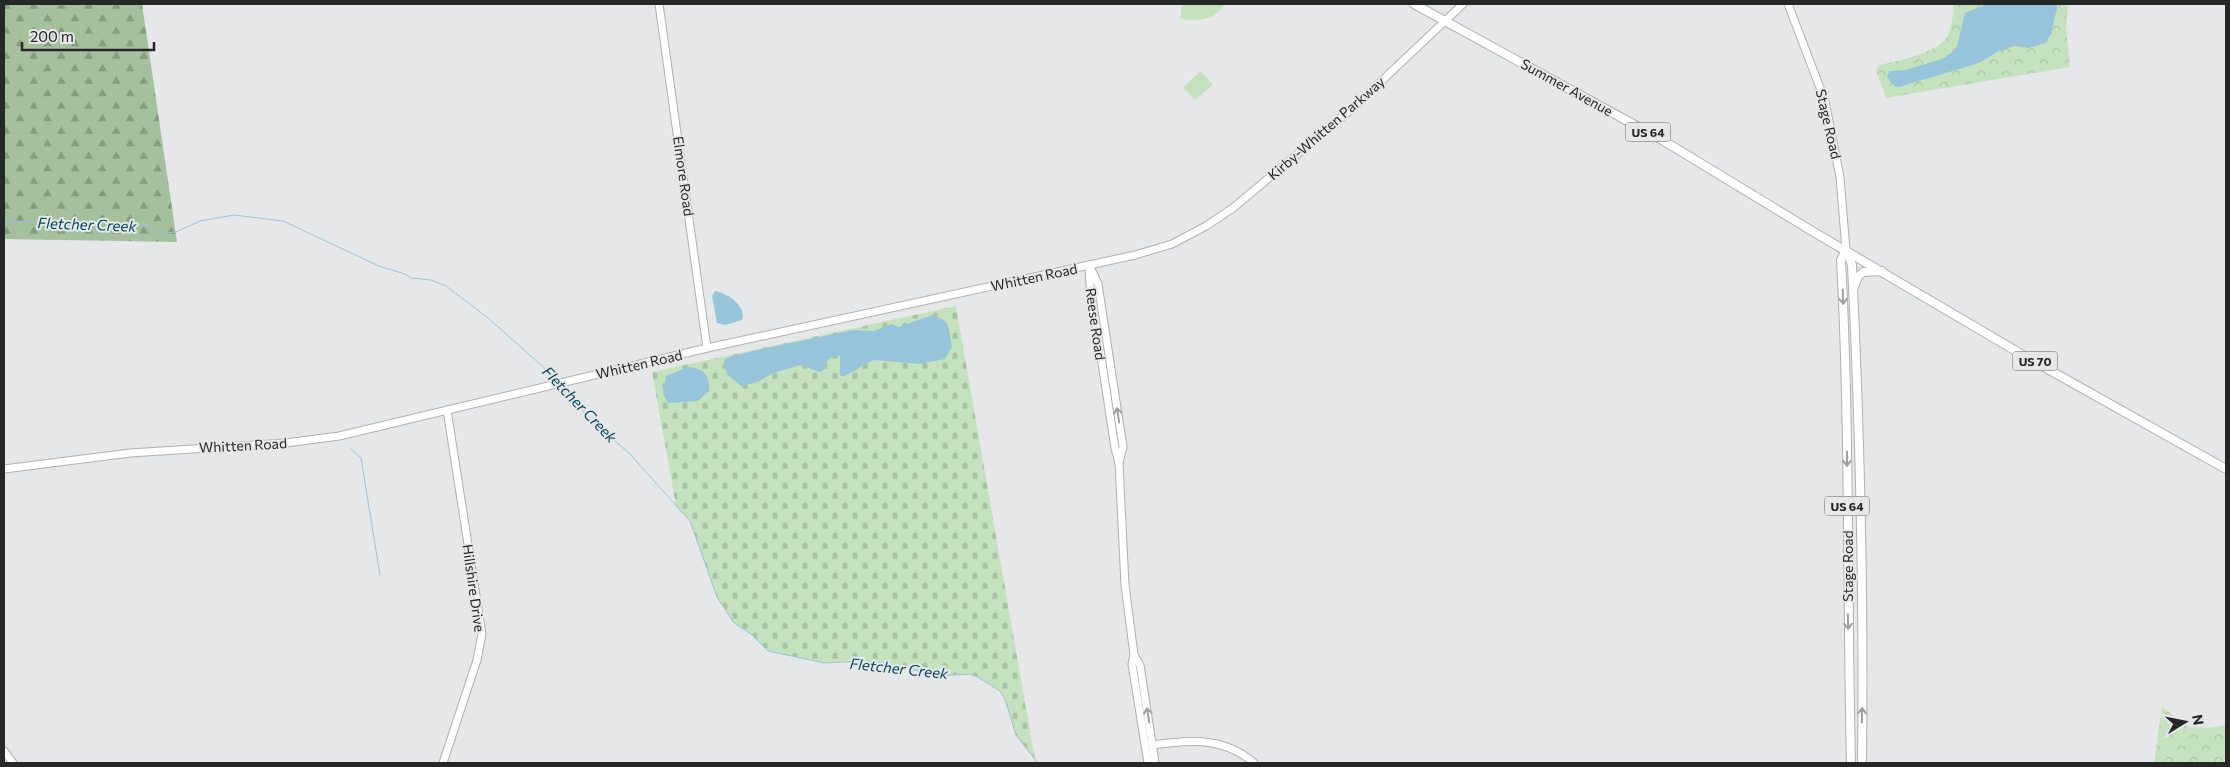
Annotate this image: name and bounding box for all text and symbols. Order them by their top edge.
scale bar [22,20,155,52]
text: 200 m [30,27,74,45]
street label: Summer Avenue [1518,55,1616,119]
street label: Kirby-Whitten Parkway [1264,73,1388,183]
street label: Stage Road [1813,87,1845,161]
road number: US 64 [1626,122,1670,142]
street label: Elmore Road [670,135,698,217]
water label: Fletcher Creek [37,213,138,235]
street label: Whitten Road [989,260,1079,294]
street label: Reese Road [1083,287,1109,361]
one-way arrow [1838,289,1847,305]
street label: Whitten Road [594,346,684,382]
road number: US 70 [2012,352,2058,371]
water label: Fletcher Creek [539,362,621,446]
one-way arrow [1112,407,1122,423]
street label: Whitten Road [199,434,287,456]
one-way arrow [1842,451,1852,467]
road number: US 64 [1824,496,1870,516]
street label: Stage Road [1839,530,1856,602]
street label: Hillshire Drive [459,543,489,633]
one-way arrow [1843,614,1852,630]
water label: Fletcher Creek [849,654,950,682]
north arrow [2160,697,2210,747]
one-way arrow [1142,707,1152,723]
one-way arrow [1857,707,1867,723]
text: N [2189,713,2208,726]

